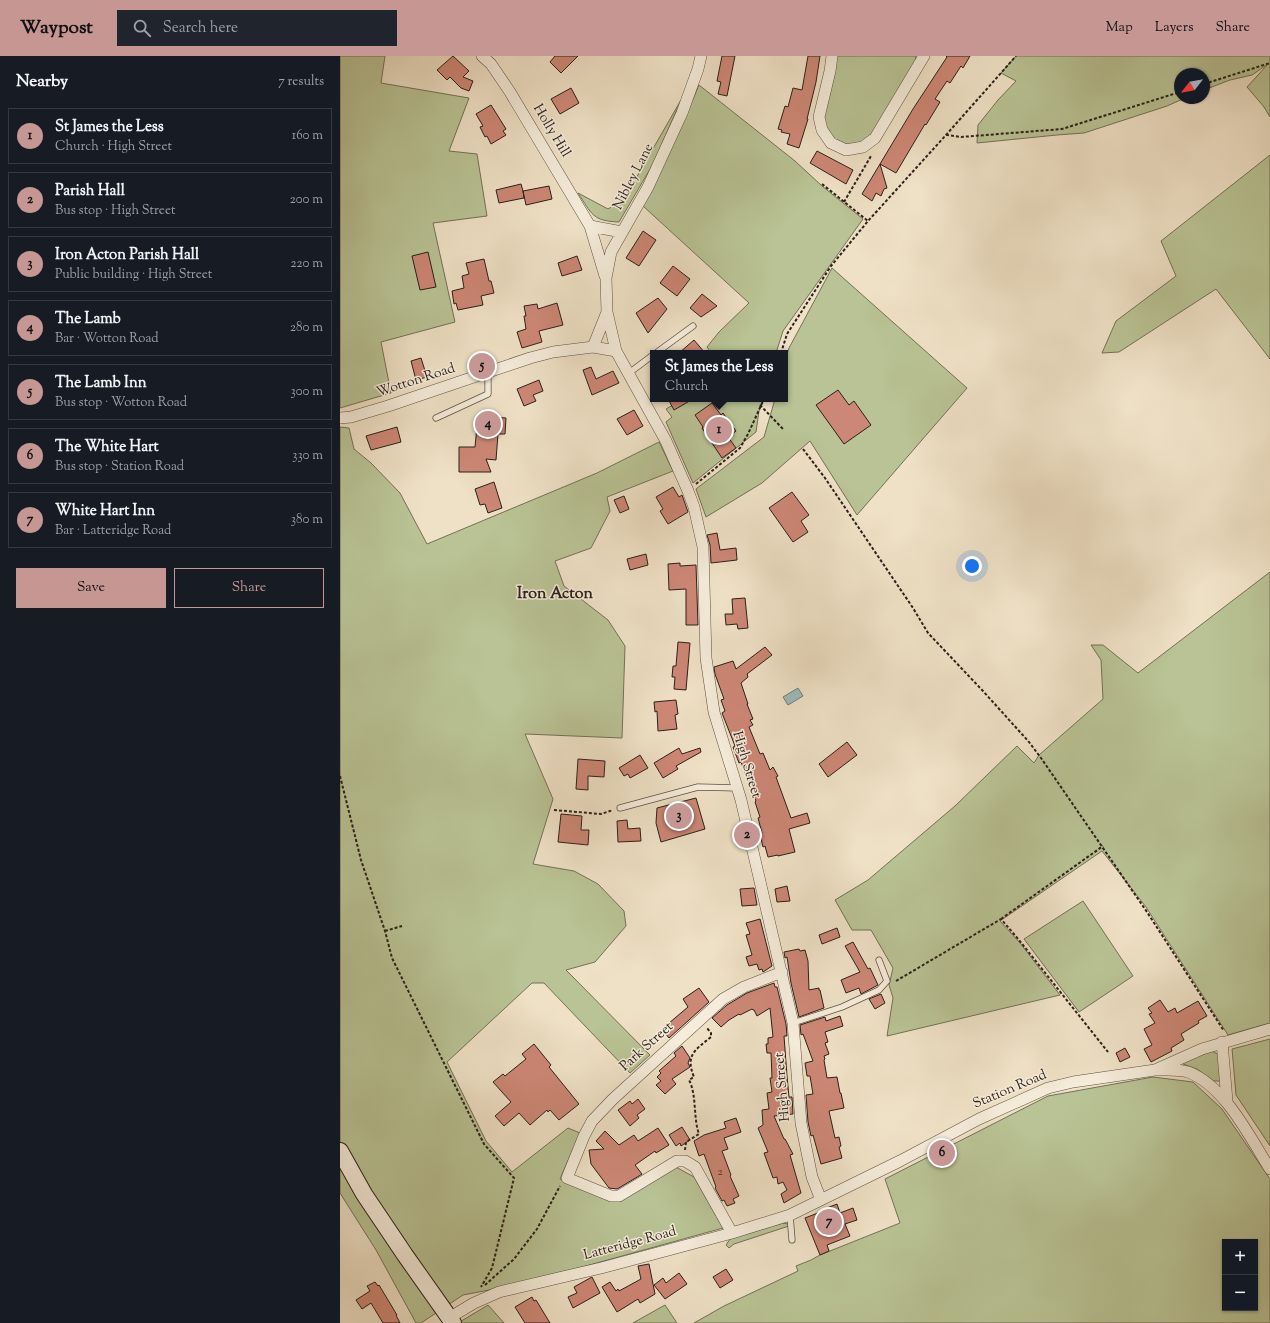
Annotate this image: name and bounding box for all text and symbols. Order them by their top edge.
search box [117,10,397,46]
text: Waypost [20,15,93,42]
icon: search [131,17,153,39]
text: Search here [163,18,238,39]
text: Map [1106,18,1133,38]
text: Layers [1155,18,1193,38]
text: Share [1215,18,1250,38]
north arrow [1174,68,1210,104]
text: Nearby [16,70,68,94]
text: 7 results [278,73,324,91]
street label: Holly Hill [527,100,575,162]
text: St James the Less [55,117,164,138]
text: 1 [28,127,32,145]
text: 160 m [292,127,323,145]
text: Church · High Street [55,138,172,156]
street label: Nibley Lane [609,140,659,214]
text: Parish Hall [55,181,125,202]
text: 2 [27,191,33,209]
text: 200 m [290,191,323,209]
text: Bus stop · High Street [55,202,175,220]
text: Iron Acton Parish Hall [55,245,199,266]
text: 3 [27,255,33,273]
text: 220 m [290,255,323,273]
text: Public building · High Street [55,266,212,284]
text: The Lamb [55,309,121,330]
text: 4 [27,319,33,337]
text: 280 m [290,319,323,337]
text: Bar · Wotton Road [55,330,159,348]
popup [650,350,788,402]
pin: 5 [469,351,495,381]
text: St James the Less [665,357,773,378]
street label: Wotton Road [374,359,458,403]
text: The Lamb Inn [55,373,147,394]
text: Church [665,378,708,396]
text: 5 [28,383,32,401]
text: 300 m [291,383,323,401]
text: Bus stop · Wotton Road [55,394,187,412]
pin: 4 [475,409,501,439]
pin: 1 [706,415,732,445]
text: The White Hart [55,437,159,458]
text: 6 [27,447,33,465]
text: 330 m [292,447,323,465]
text: Bus stop · Station Road [55,458,184,476]
text: White Hart Inn [55,501,155,522]
text: 7 [27,511,33,529]
text: 380 m [291,511,323,529]
text: Bar · Latteridge Road [55,522,171,540]
your location [962,556,982,576]
button: Save [16,568,166,608]
button: Share [174,568,324,608]
district label: Iron Acton [517,583,593,606]
street label: High Street [726,729,766,801]
pin: 3 [666,801,692,831]
pin: 2 [734,820,760,850]
street label: Park Street [616,1017,678,1076]
street label: High Street [770,1051,796,1122]
street label: Station Road [970,1065,1050,1115]
pin: 6 [929,1138,955,1168]
house number: 2 [717,1163,723,1181]
pin: 7 [816,1207,842,1237]
street label: Latteridge Road [581,1222,679,1266]
map controls [1222,1239,1258,1311]
button: + [1222,1239,1258,1275]
button: − [1222,1275,1258,1311]

